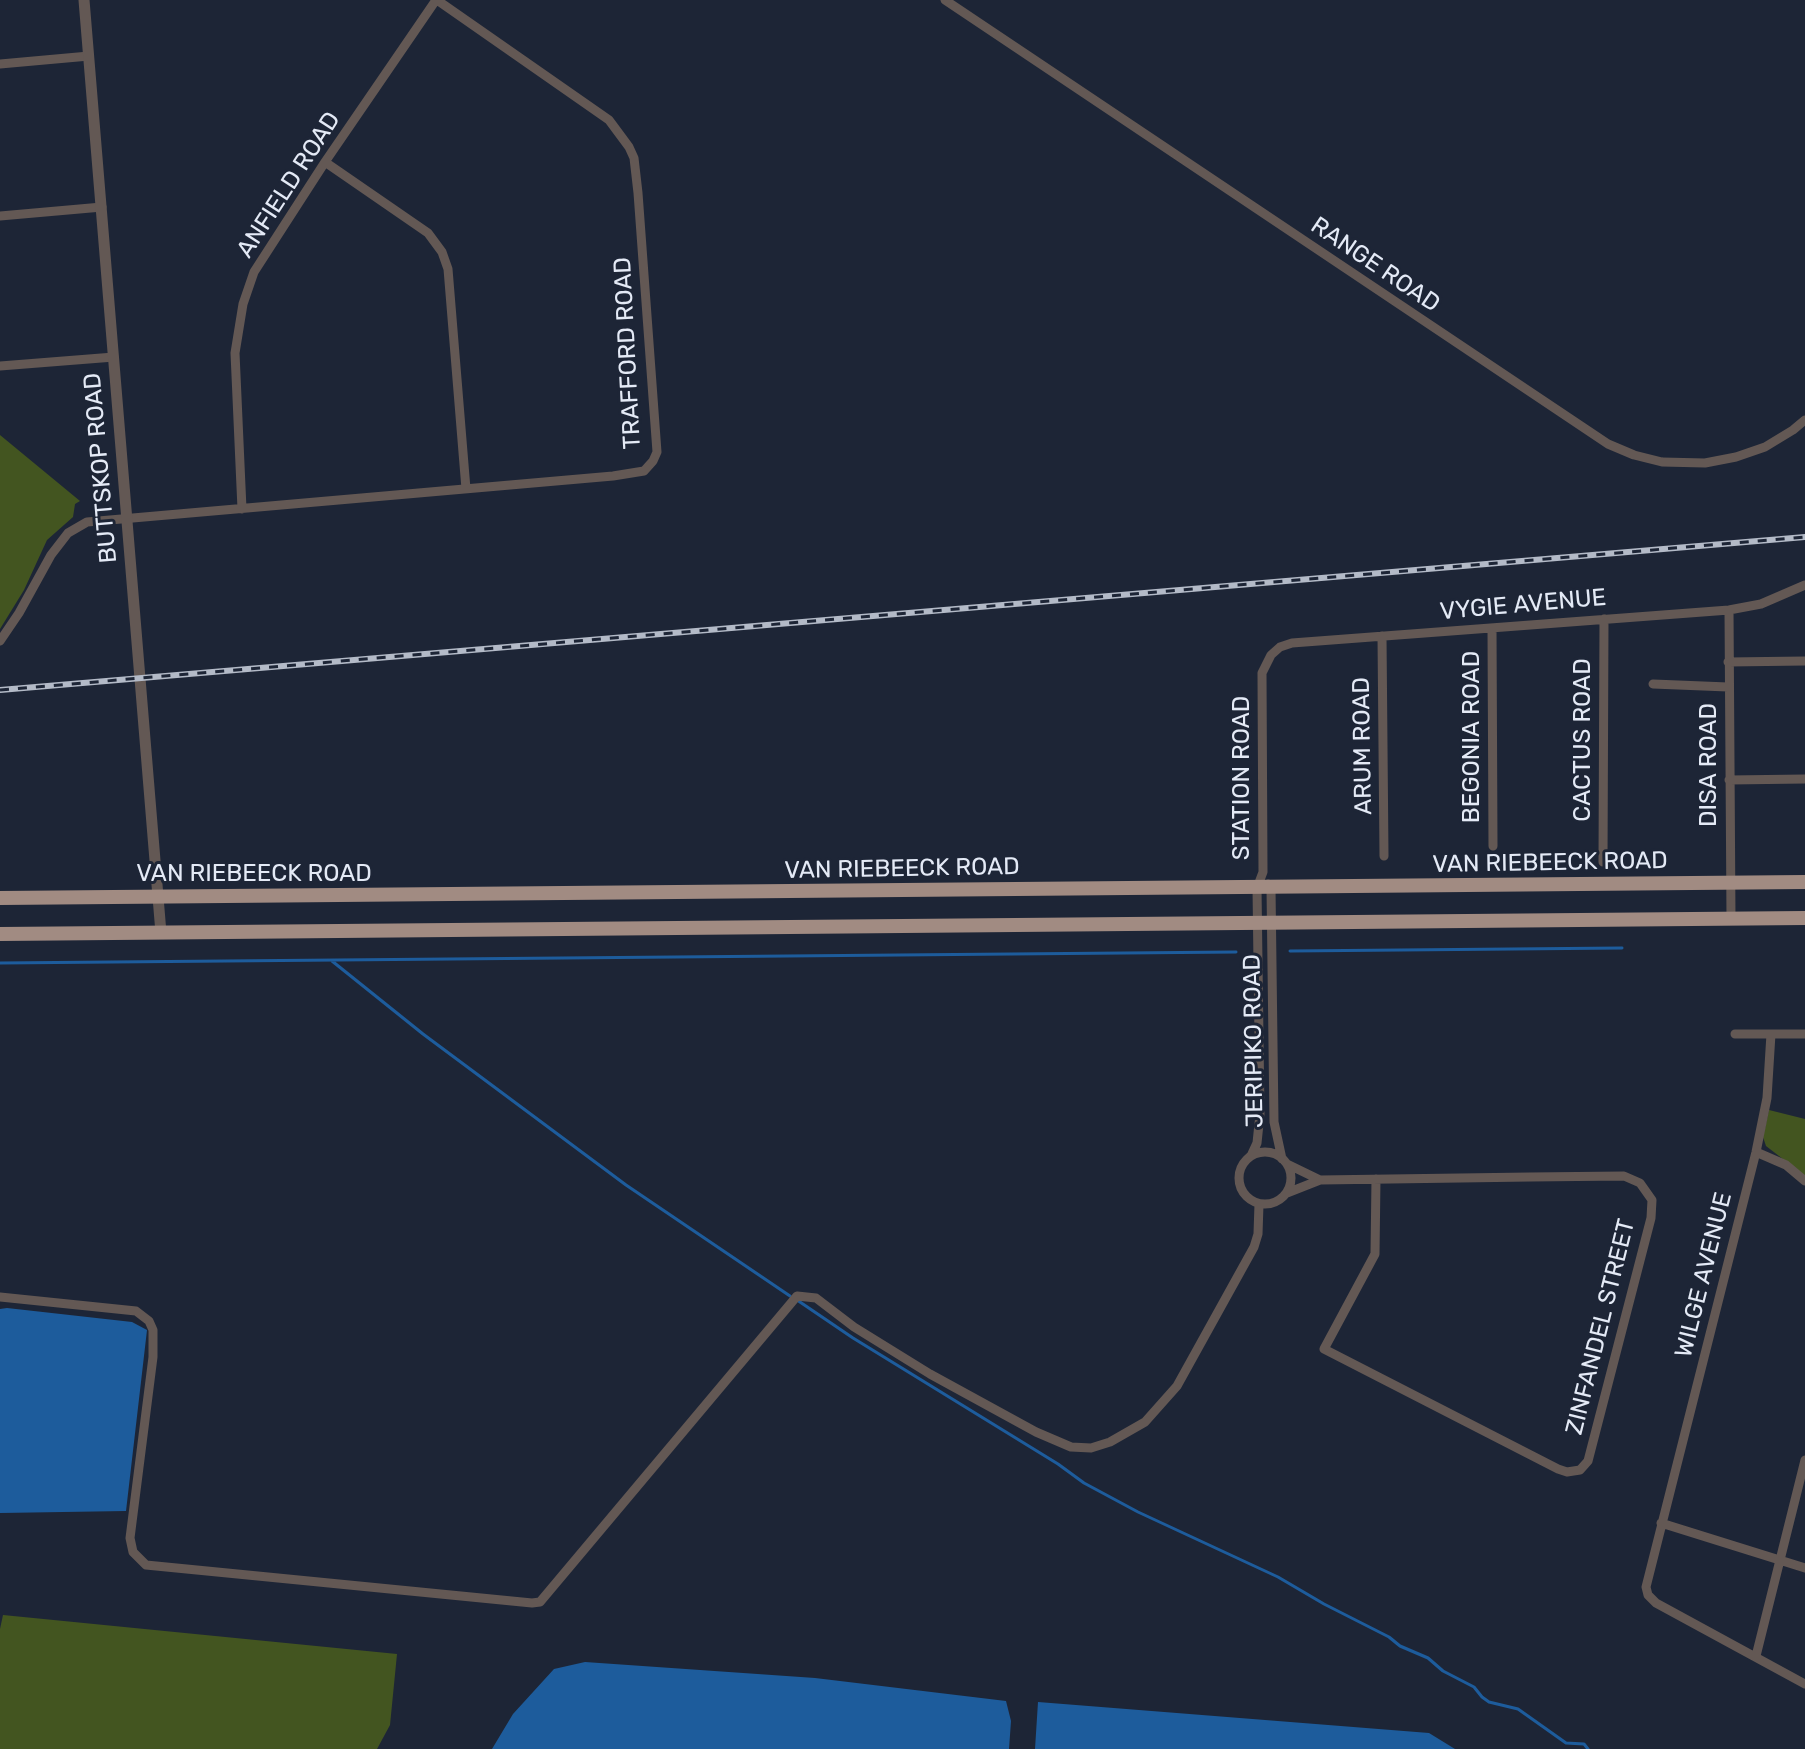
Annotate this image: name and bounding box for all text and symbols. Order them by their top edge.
street label: ANFIELD ROAD [231,107,347,263]
street label: RANGE ROAD [1305,211,1445,319]
street label: TRAFFORD ROAD [609,256,647,450]
street label: BUTTSKOP ROAD [78,372,124,564]
street label: VYGIE AVENUE [1439,583,1607,627]
street label: BEGONIA ROAD [1458,651,1486,823]
street label: CACTUS ROAD [1569,658,1597,822]
street label: ARUM ROAD [1347,677,1379,815]
street label: STATION ROAD [1228,696,1256,860]
street label: DISA ROAD [1695,703,1723,827]
street label: VAN RIEBEECK ROAD [1432,847,1668,879]
street label: VAN RIEBEECK ROAD [784,853,1020,885]
street label: VAN RIEBEECK ROAD [136,860,372,888]
street label: JERIPIKO ROAD [1238,954,1270,1128]
street label: WILGE AVENUE [1670,1190,1738,1360]
street label: ZINFANDEL STREET [1560,1216,1642,1438]

